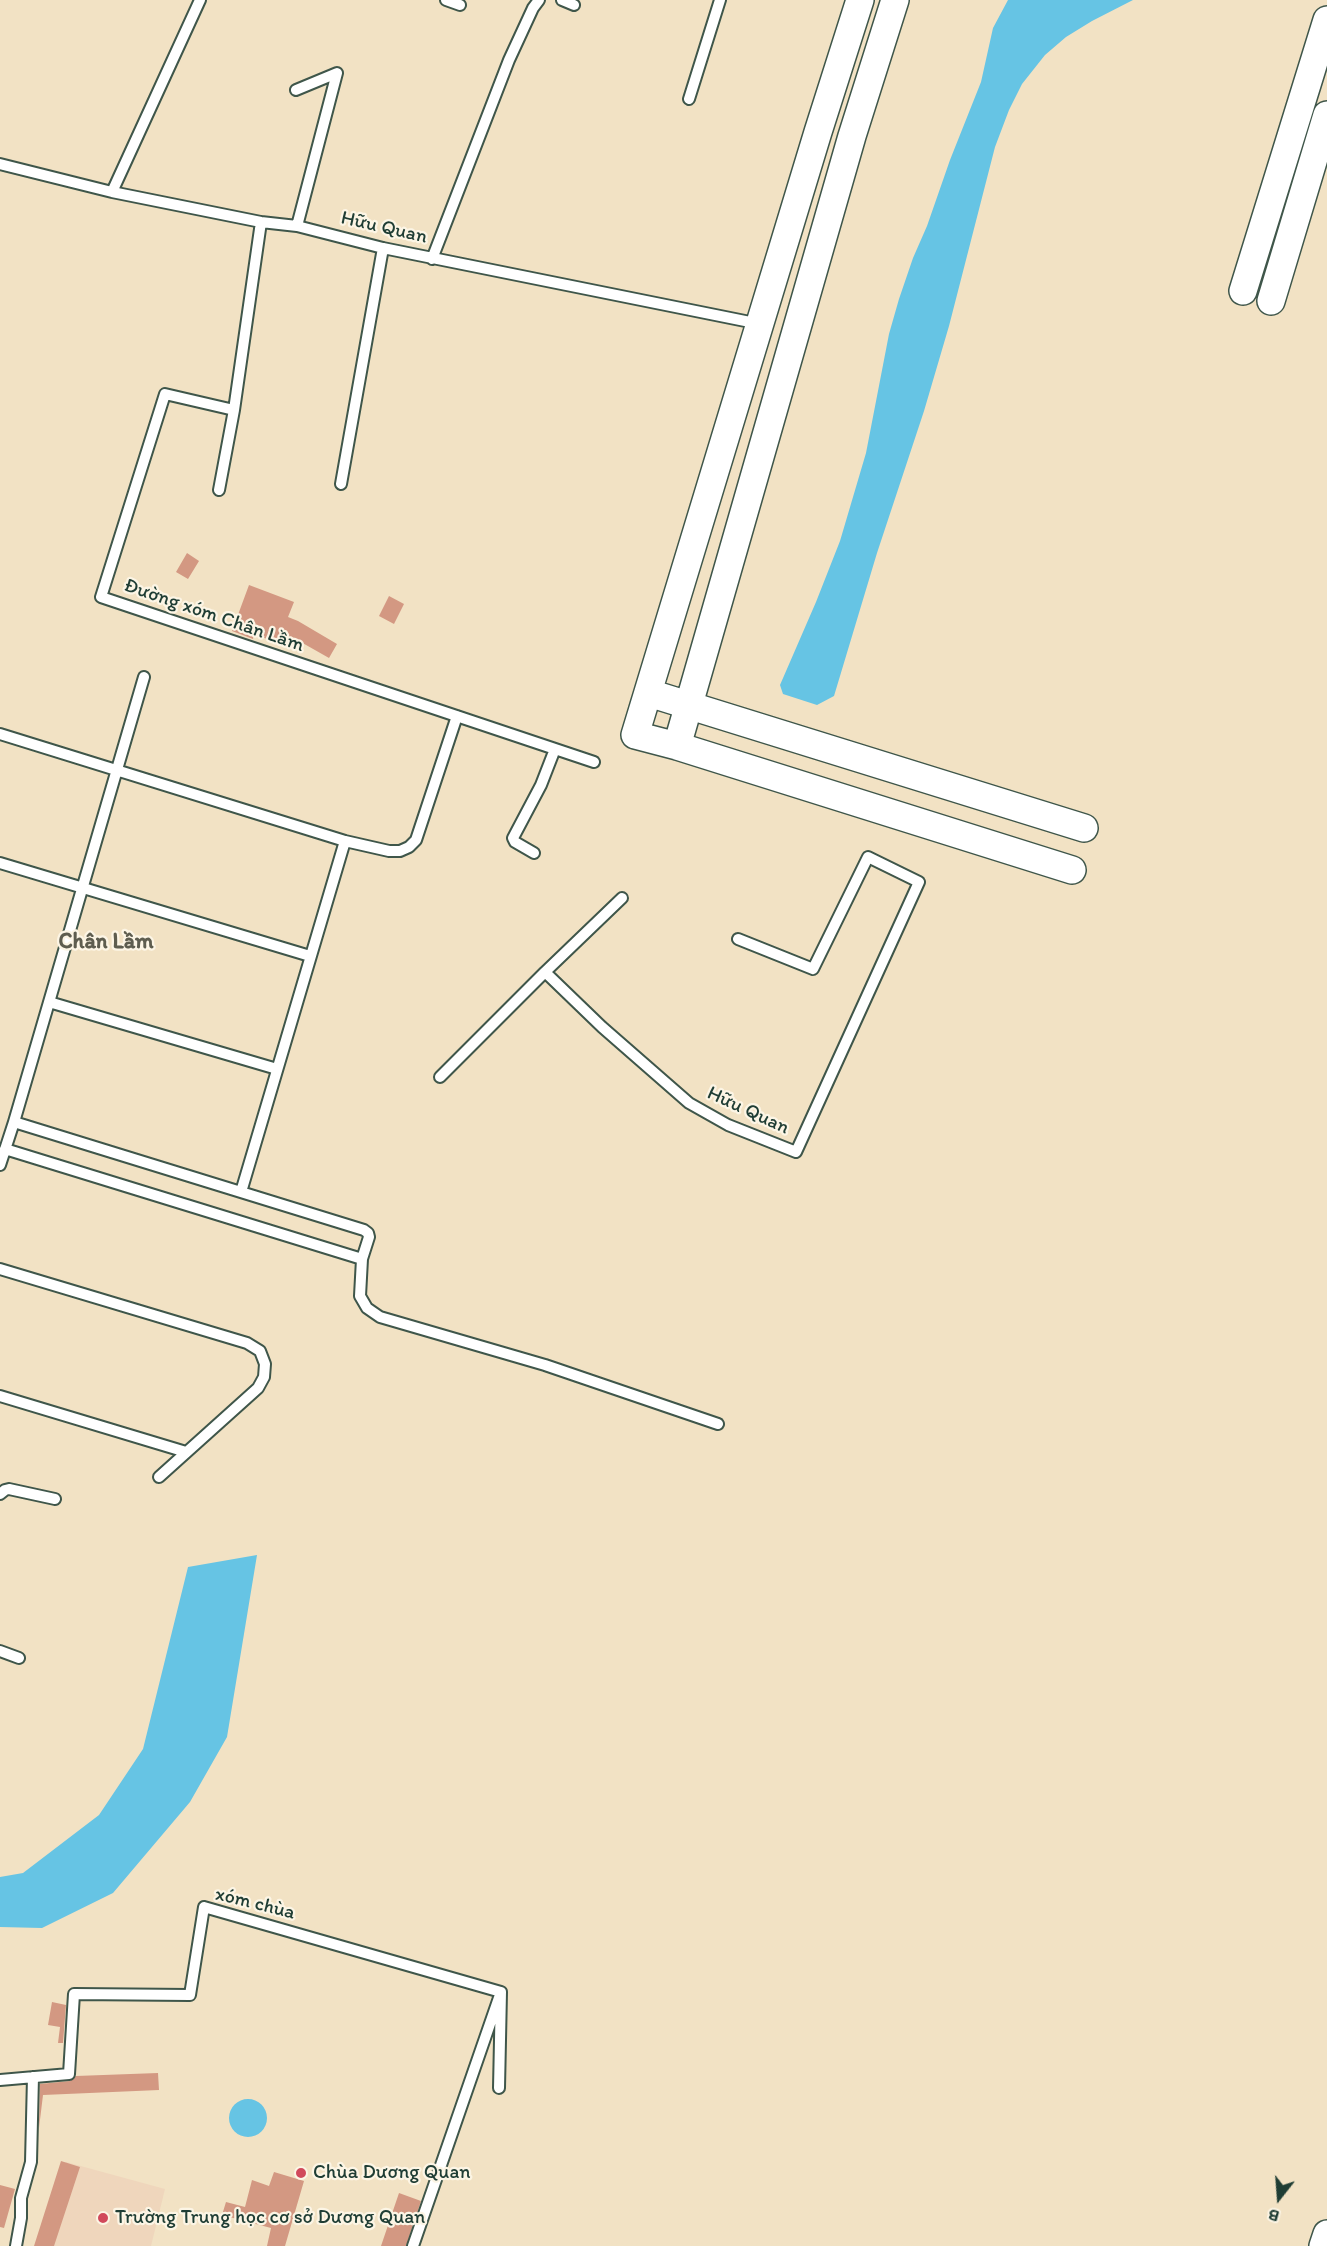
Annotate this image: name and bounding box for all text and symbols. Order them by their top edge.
street label: Hữu Quan [338,206,430,250]
street label: Đường xóm Chân Lầm [121,574,307,658]
district label: Chân Lầm [58,929,154,955]
street label: Hữu Quan [703,1082,793,1140]
street label: xóm chùa [212,1882,298,1926]
place label: Chùa Dương Quan [313,2161,471,2185]
marker: Chùa Dương Quan [294,2166,308,2180]
north arrow [1249,2168,1309,2228]
text: B [1266,2205,1281,2226]
place label: Trường Trung học cơ sở Dương Quan [115,2206,425,2230]
marker: Trường Trung học cơ sở Dương Quan [96,2211,110,2225]

